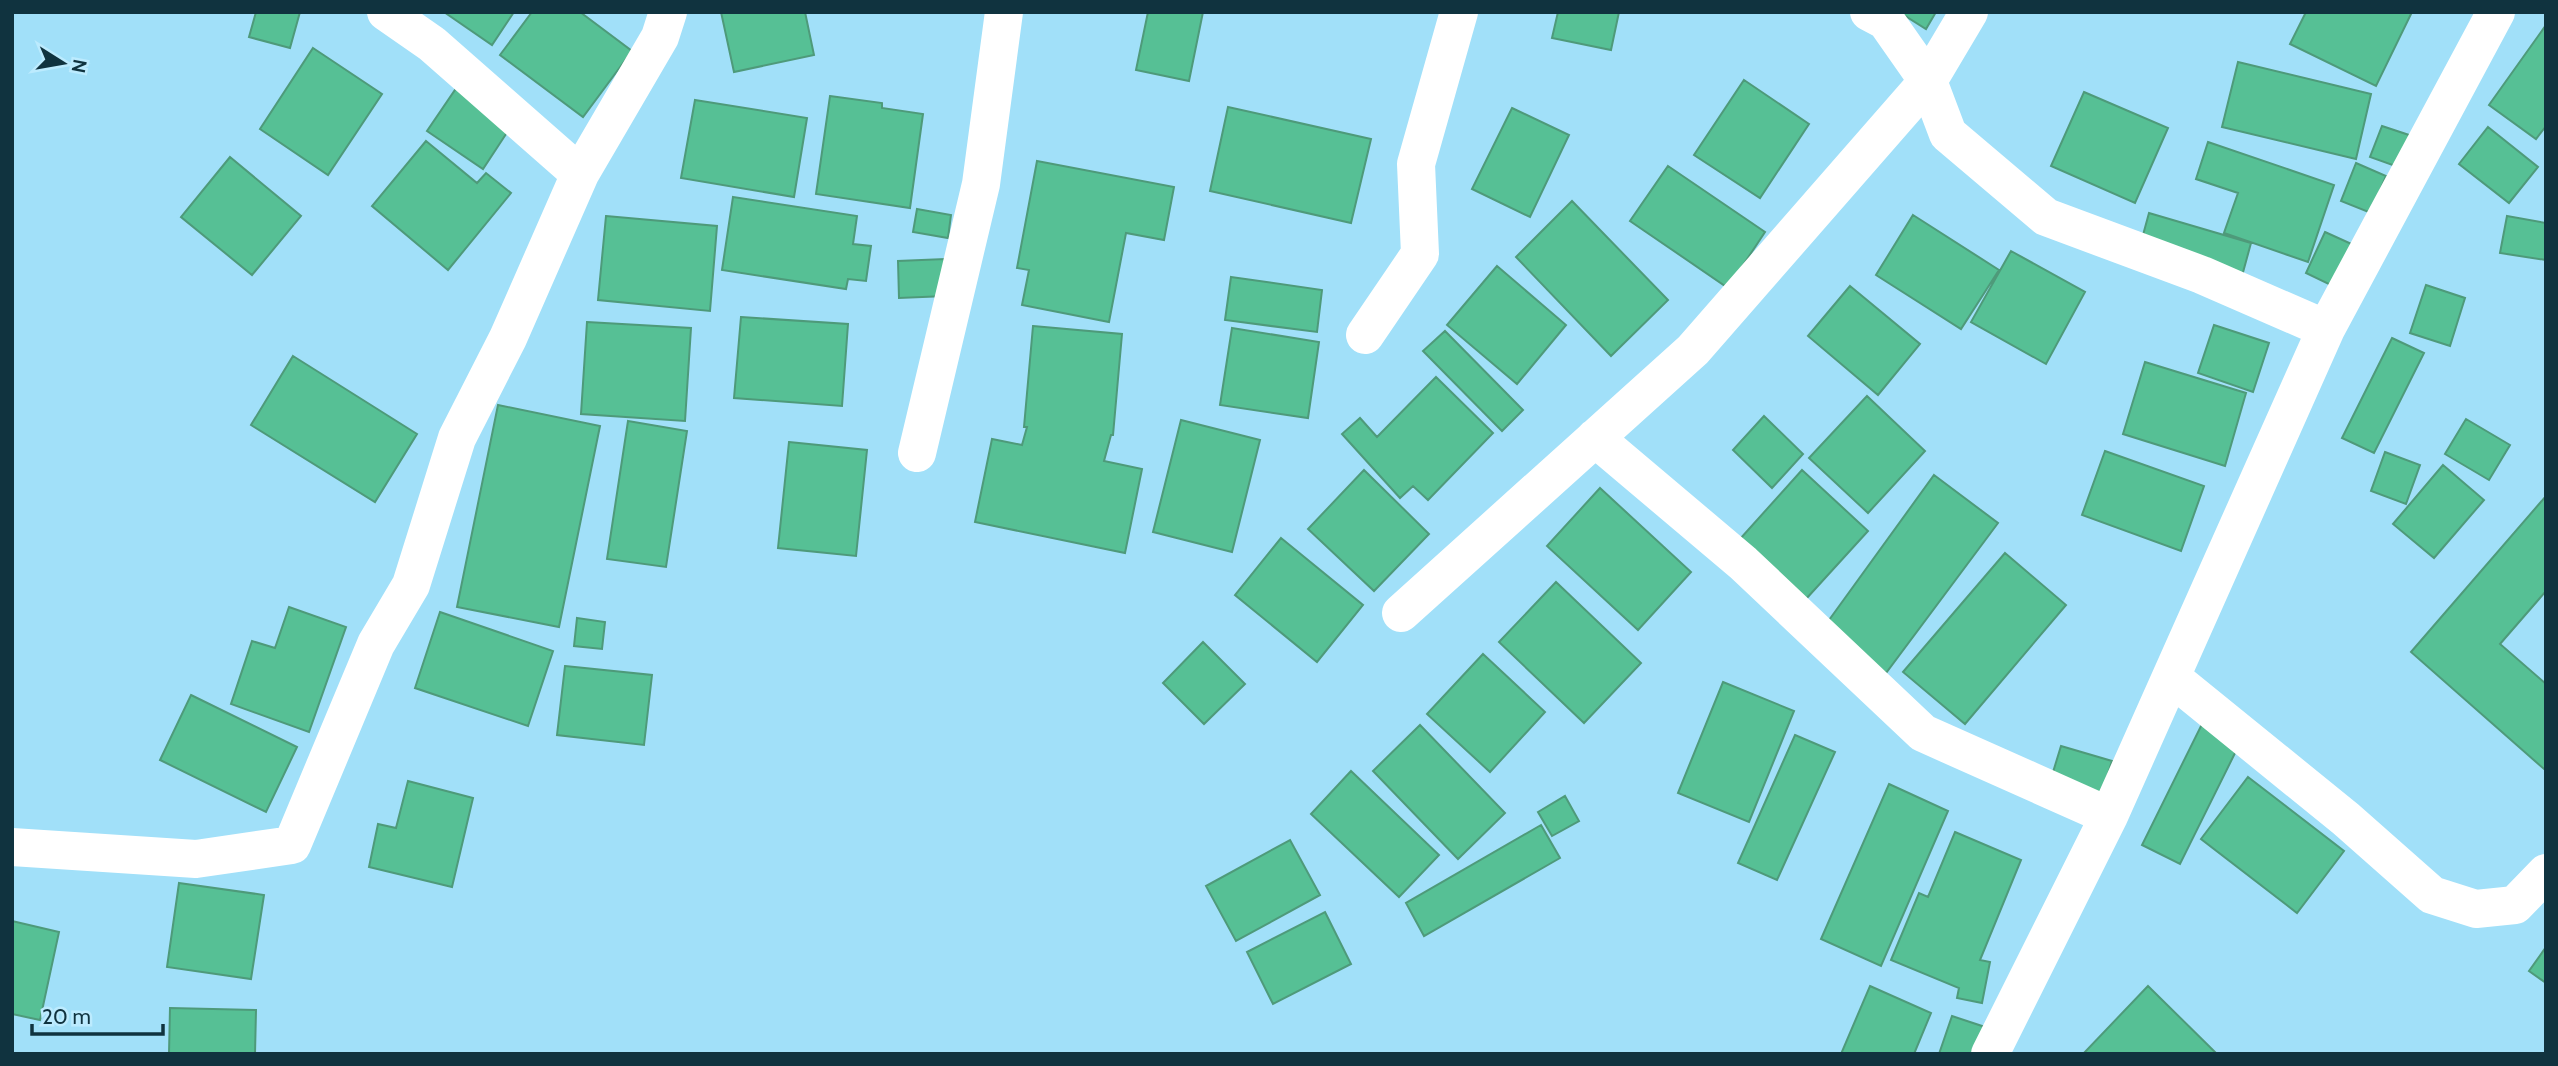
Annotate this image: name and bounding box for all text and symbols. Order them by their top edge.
north arrow [28,28,98,98]
text: N [67,57,92,75]
scale bar [32,992,163,1036]
text: 20 m [42,1004,91,1029]

